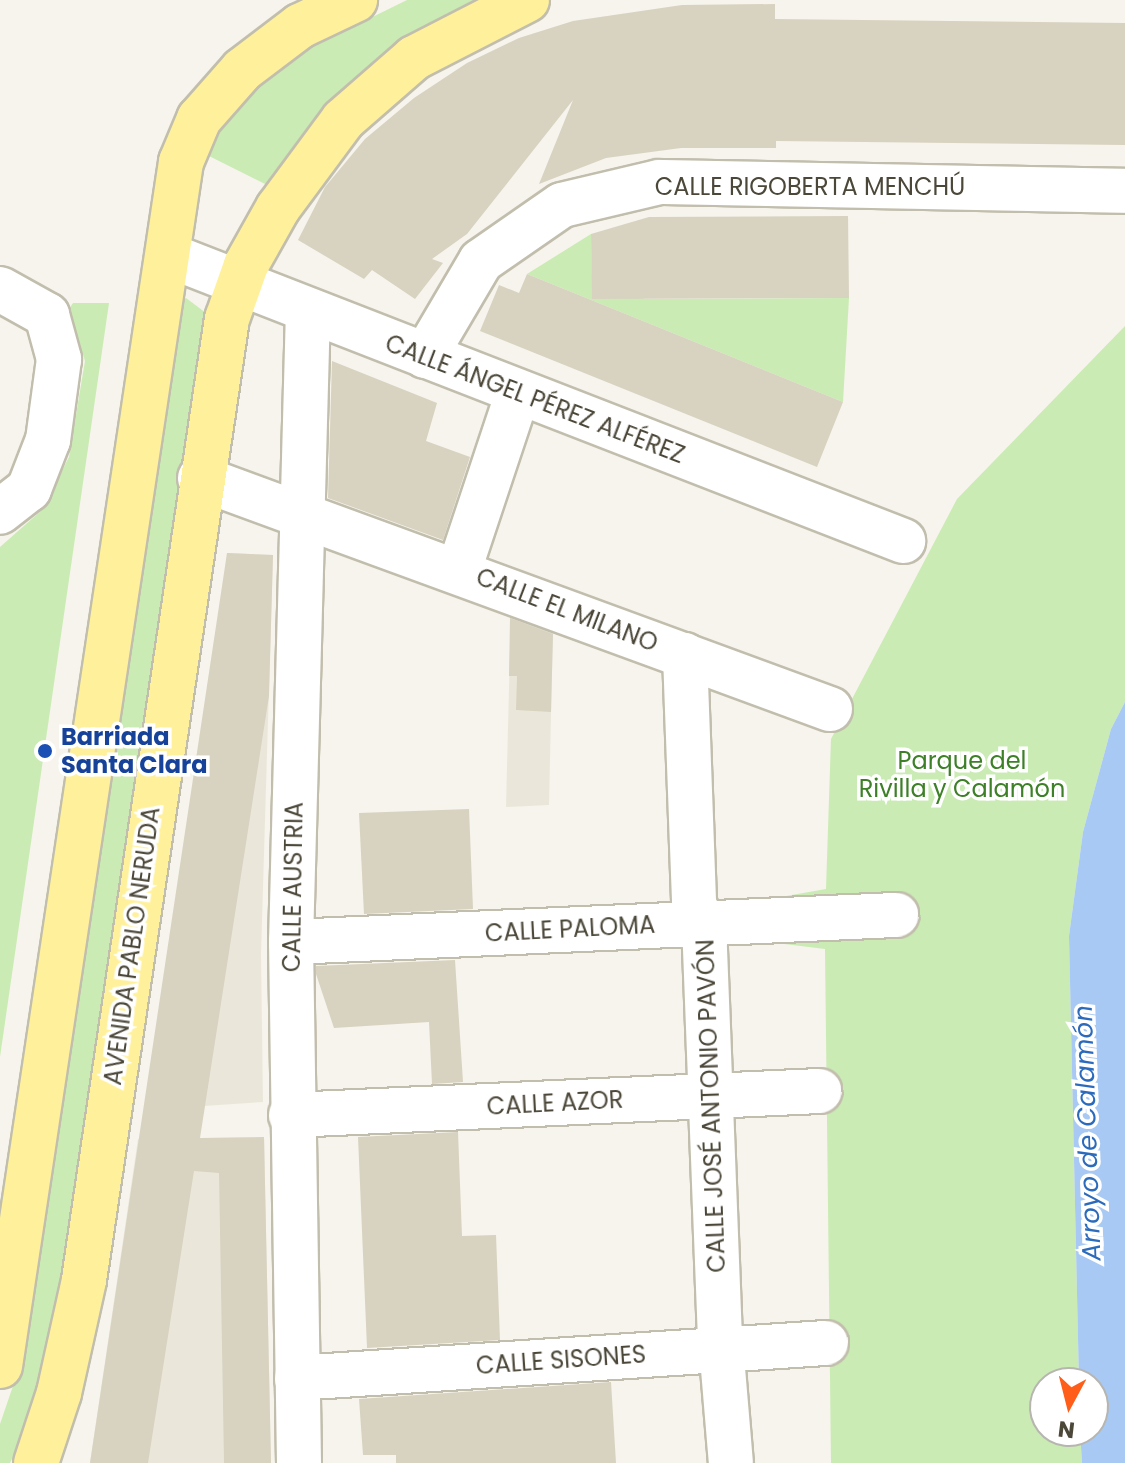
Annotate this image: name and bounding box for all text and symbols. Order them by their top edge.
street label: CALLE RIGOBERTA MENCHÚ [655,173,965,201]
street label: CALLE ÁNGEL PÉREZ ALFÉREZ [381,329,689,469]
street label: CALLE EL MILANO [472,562,662,658]
place label: Barriada Santa Clara [61,723,208,779]
marker: Barriada Santa Clara [36,742,54,760]
park label: Parque del Rivilla y Calamón [859,747,1065,803]
street label: CALLE AUSTRIA [277,802,309,972]
street label: AVENIDA PABLO NERUDA [98,805,166,1087]
street label: CALLE PALOMA [484,910,656,948]
street label: CALLE JOSÉ ANTONIO PAVÓN [691,939,731,1273]
water label: Arroyo de Calamón [1068,1005,1108,1261]
street label: CALLE AZOR [486,1085,624,1121]
street label: CALLE SISONES [475,1340,647,1380]
north arrow [1029,1367,1109,1447]
text: N [1056,1413,1076,1446]

